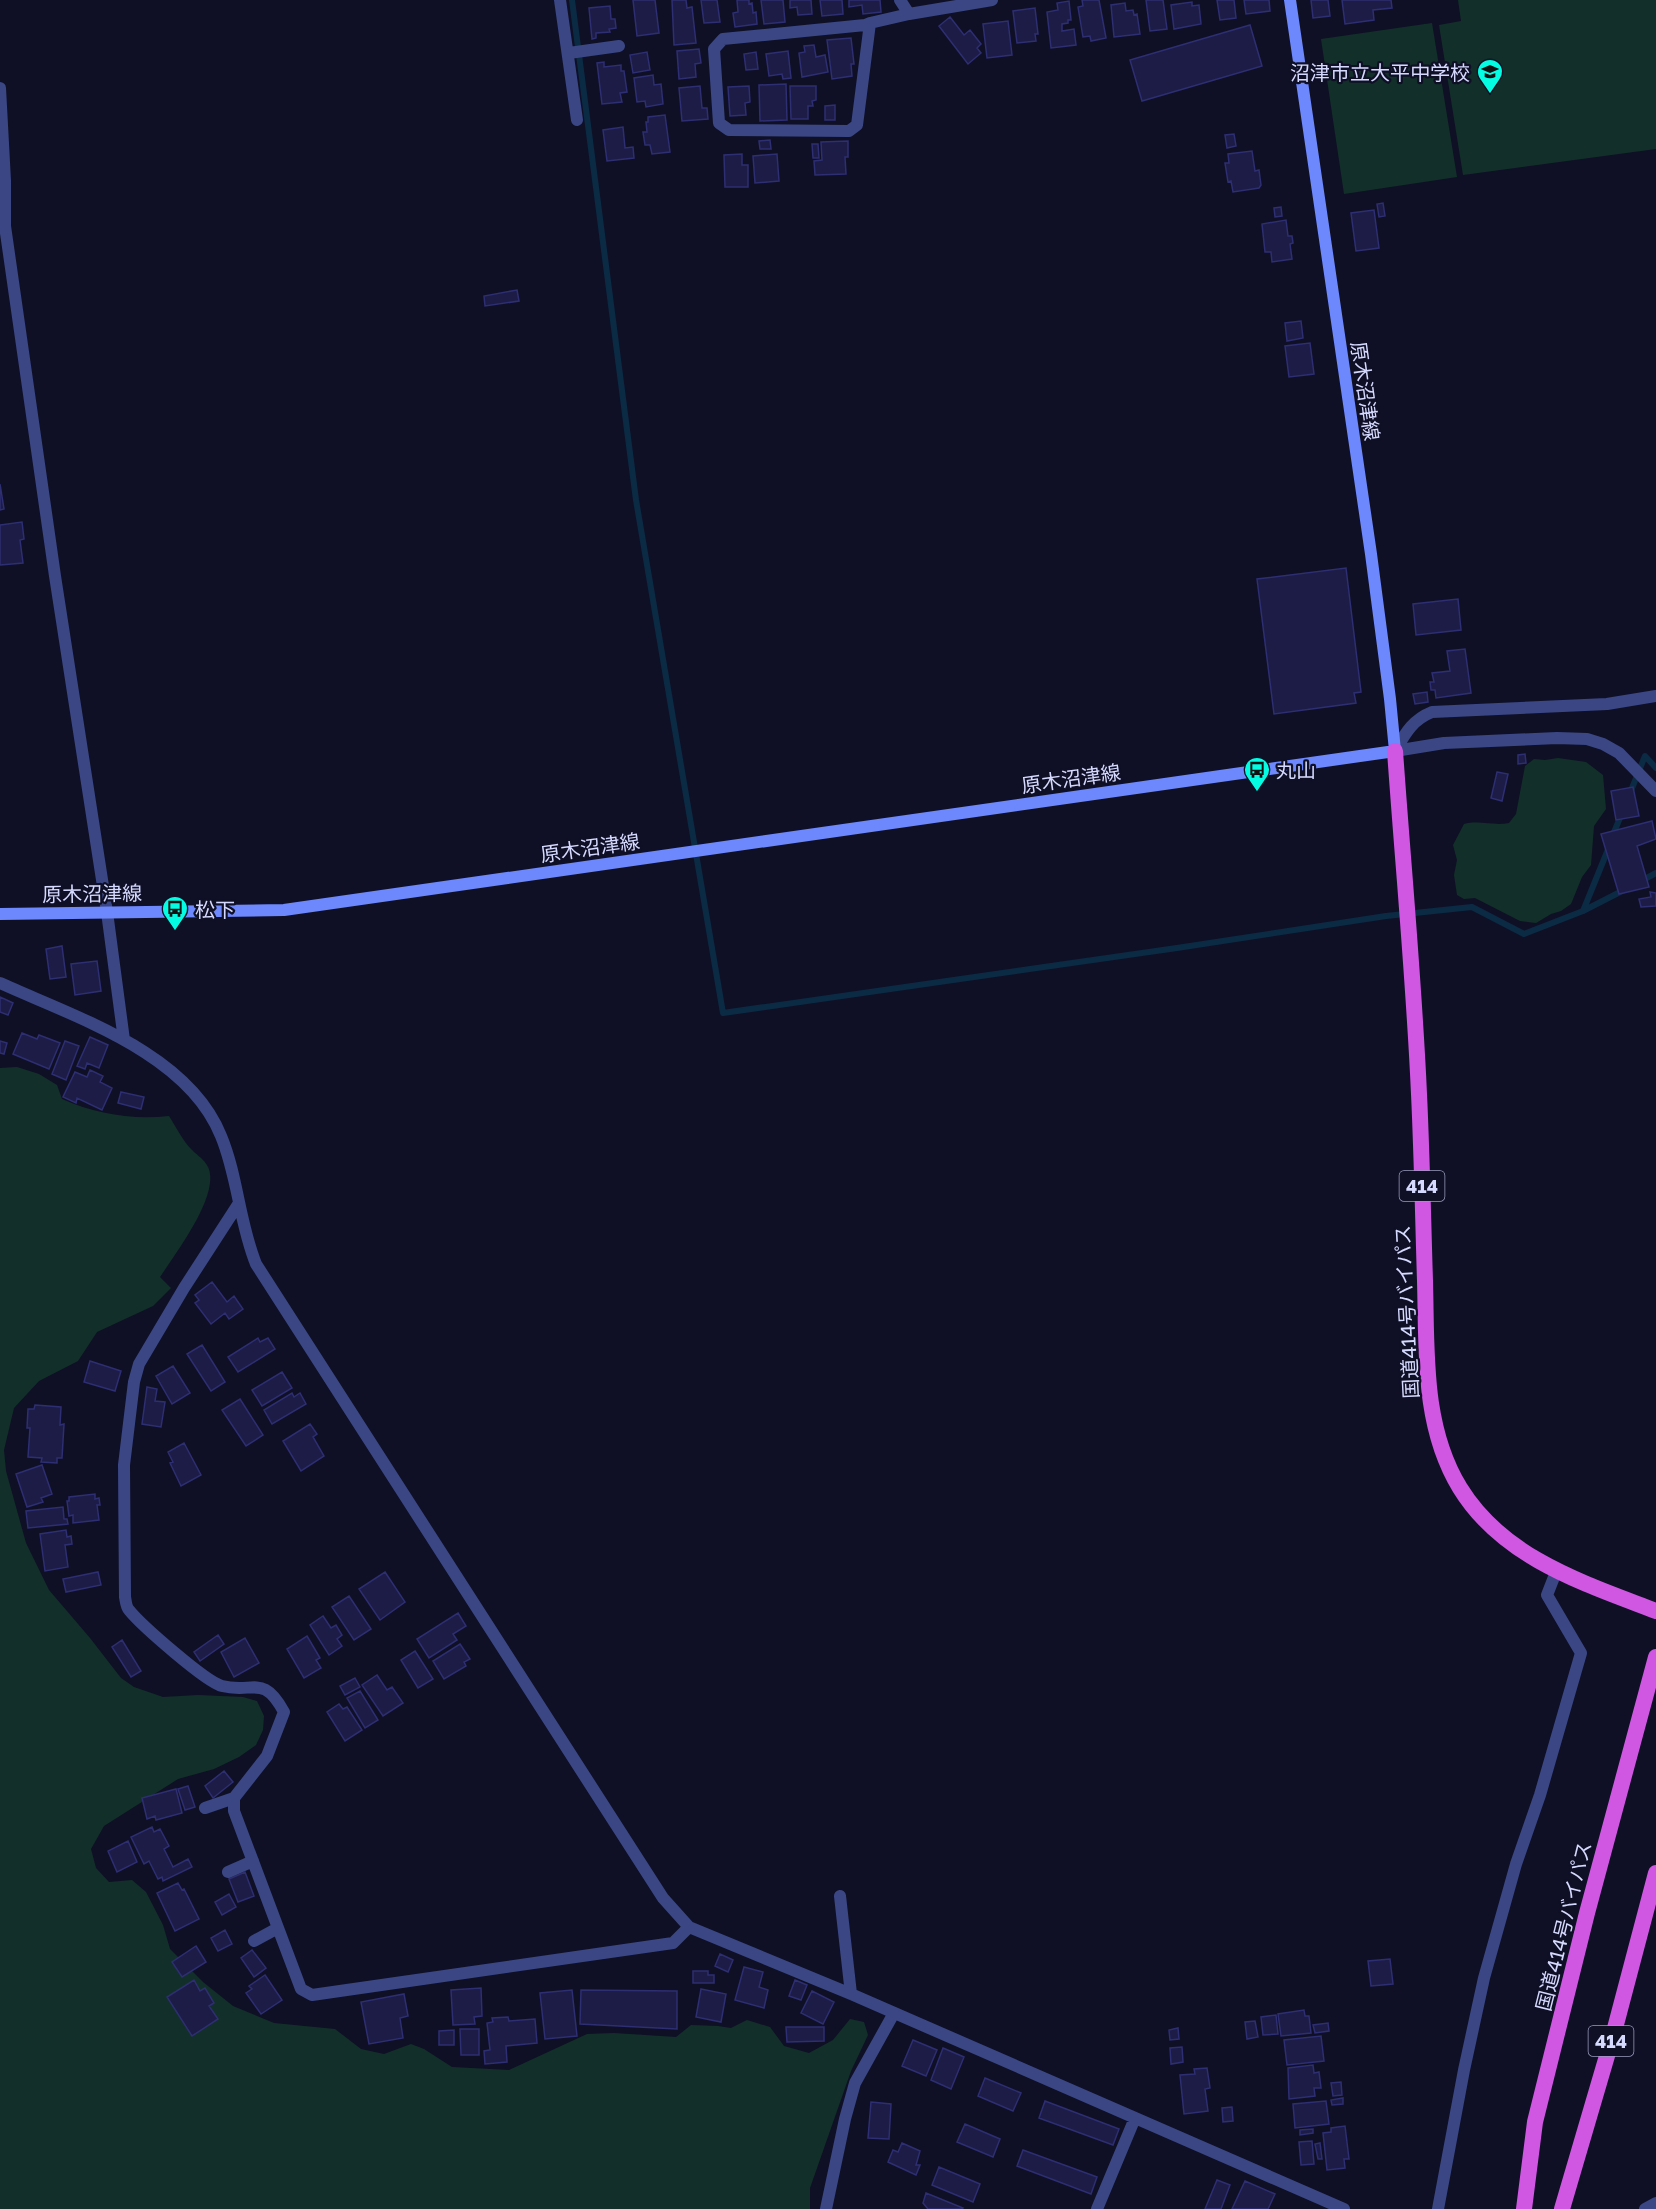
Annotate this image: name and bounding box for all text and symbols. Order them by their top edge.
school or university icon: 沼津市立大平中学校 [1475,57,1505,95]
place label: 沼津市立大平中学校 [1290,60,1470,84]
street label: 原木沼津線 [1347,340,1385,442]
bus stop icon: 丸山 [1242,755,1272,793]
place label: 丸山 [1276,758,1316,782]
street label: 原木沼津線 [1020,759,1122,797]
street label: 原木沼津線 [539,828,641,866]
street label: 原木沼津線 [42,880,142,906]
bus stop icon: 松下 [160,894,190,932]
place label: 松下 [195,897,235,921]
road number: 414 [1400,1171,1444,1201]
street label: 国道414号バイパス [1389,1225,1423,1399]
street label: 国道414号バイパス [1530,1839,1596,2013]
road number: 414 [1588,2026,1634,2056]

